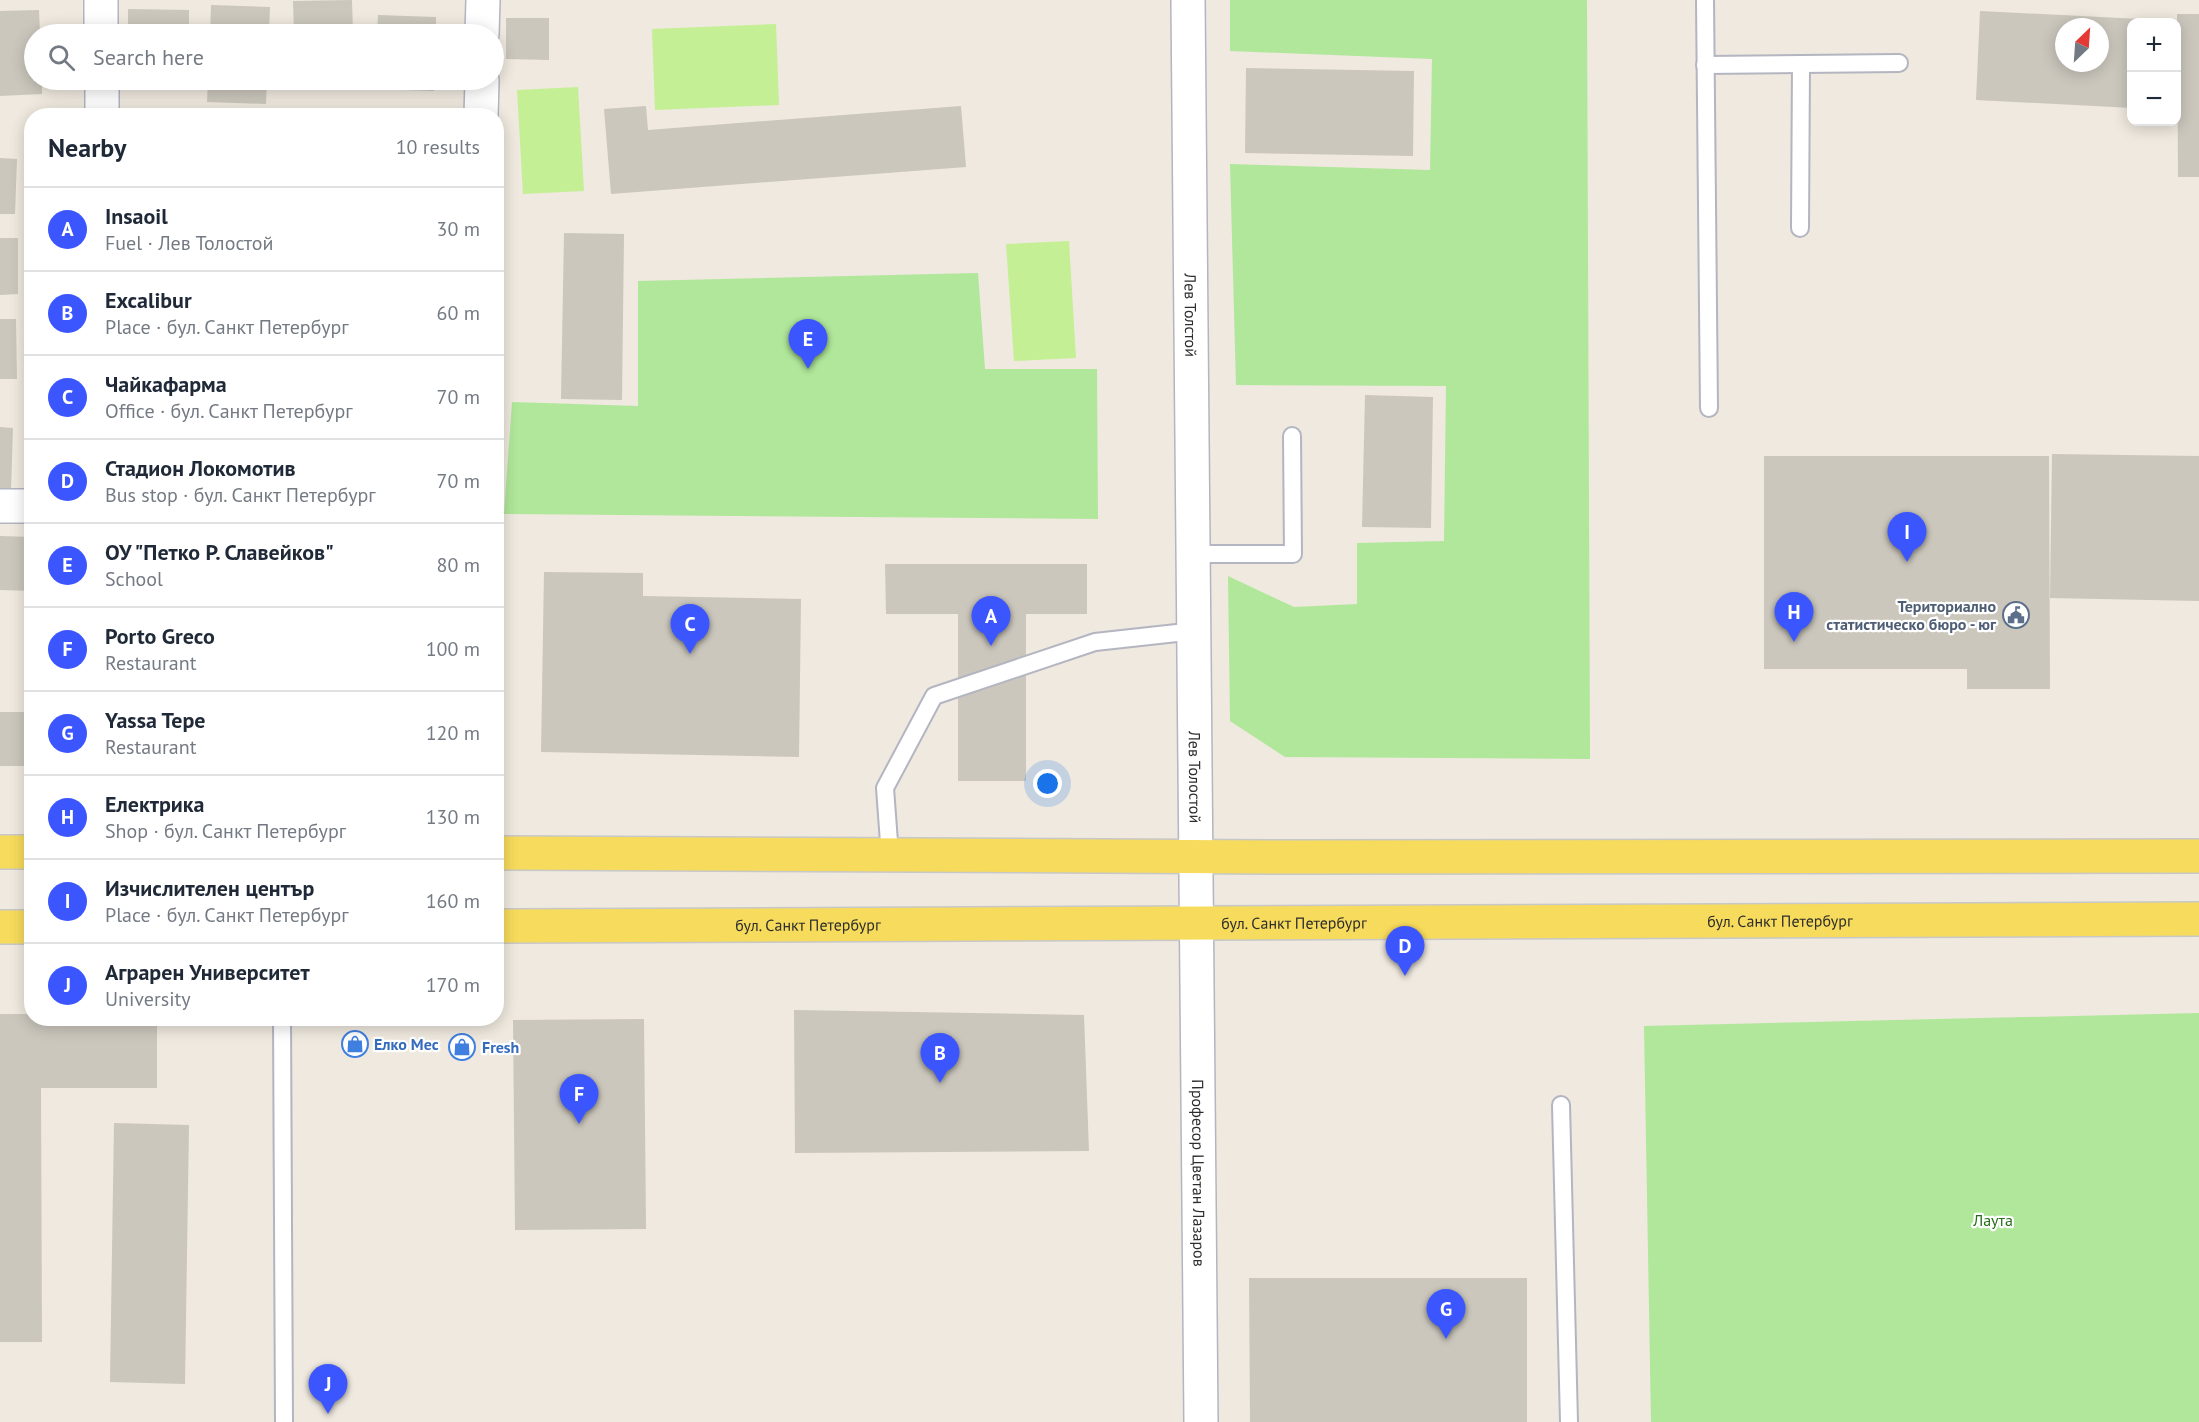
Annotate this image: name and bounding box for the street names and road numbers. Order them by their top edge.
street label: Лев Толстой [1180,272,1201,357]
street label: Лев Толостой [1185,730,1206,823]
street label: бул. Санкт Петербург [1707,910,1853,931]
street label: бул. Санкт Петербург [1221,912,1367,933]
street label: бул. Санкт Петербург [735,914,881,935]
street label: Професор Цветан Лазаров [1188,1079,1210,1267]

